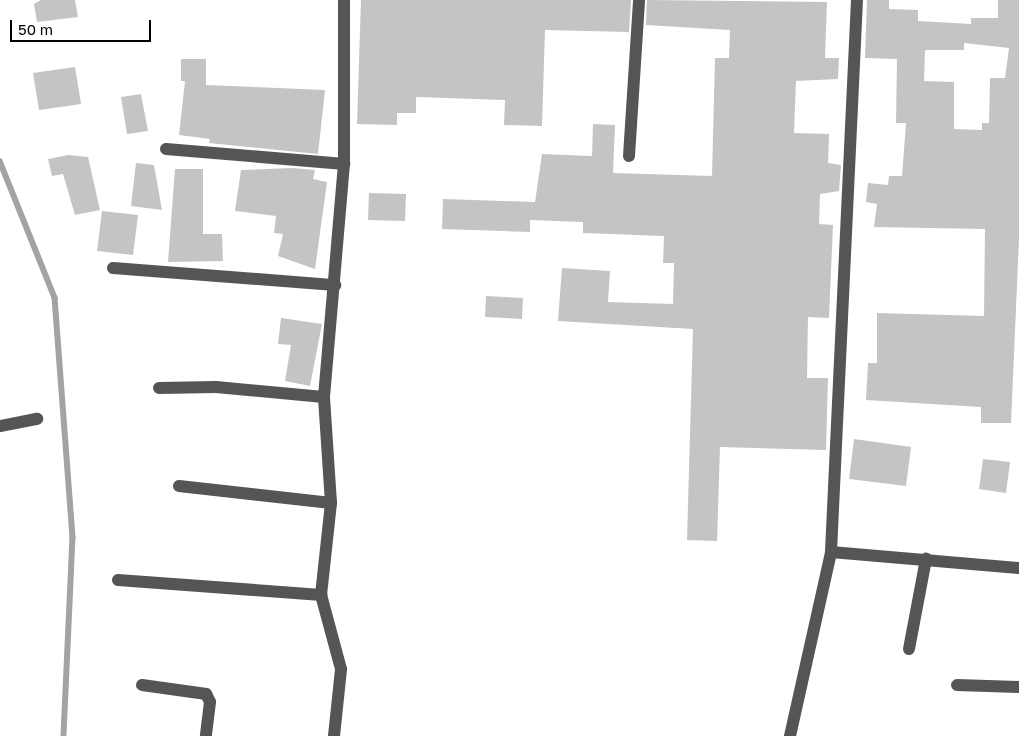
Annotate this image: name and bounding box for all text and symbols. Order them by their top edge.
scale bar [12,10,154,42]
text: 50 m [18,20,53,38]

